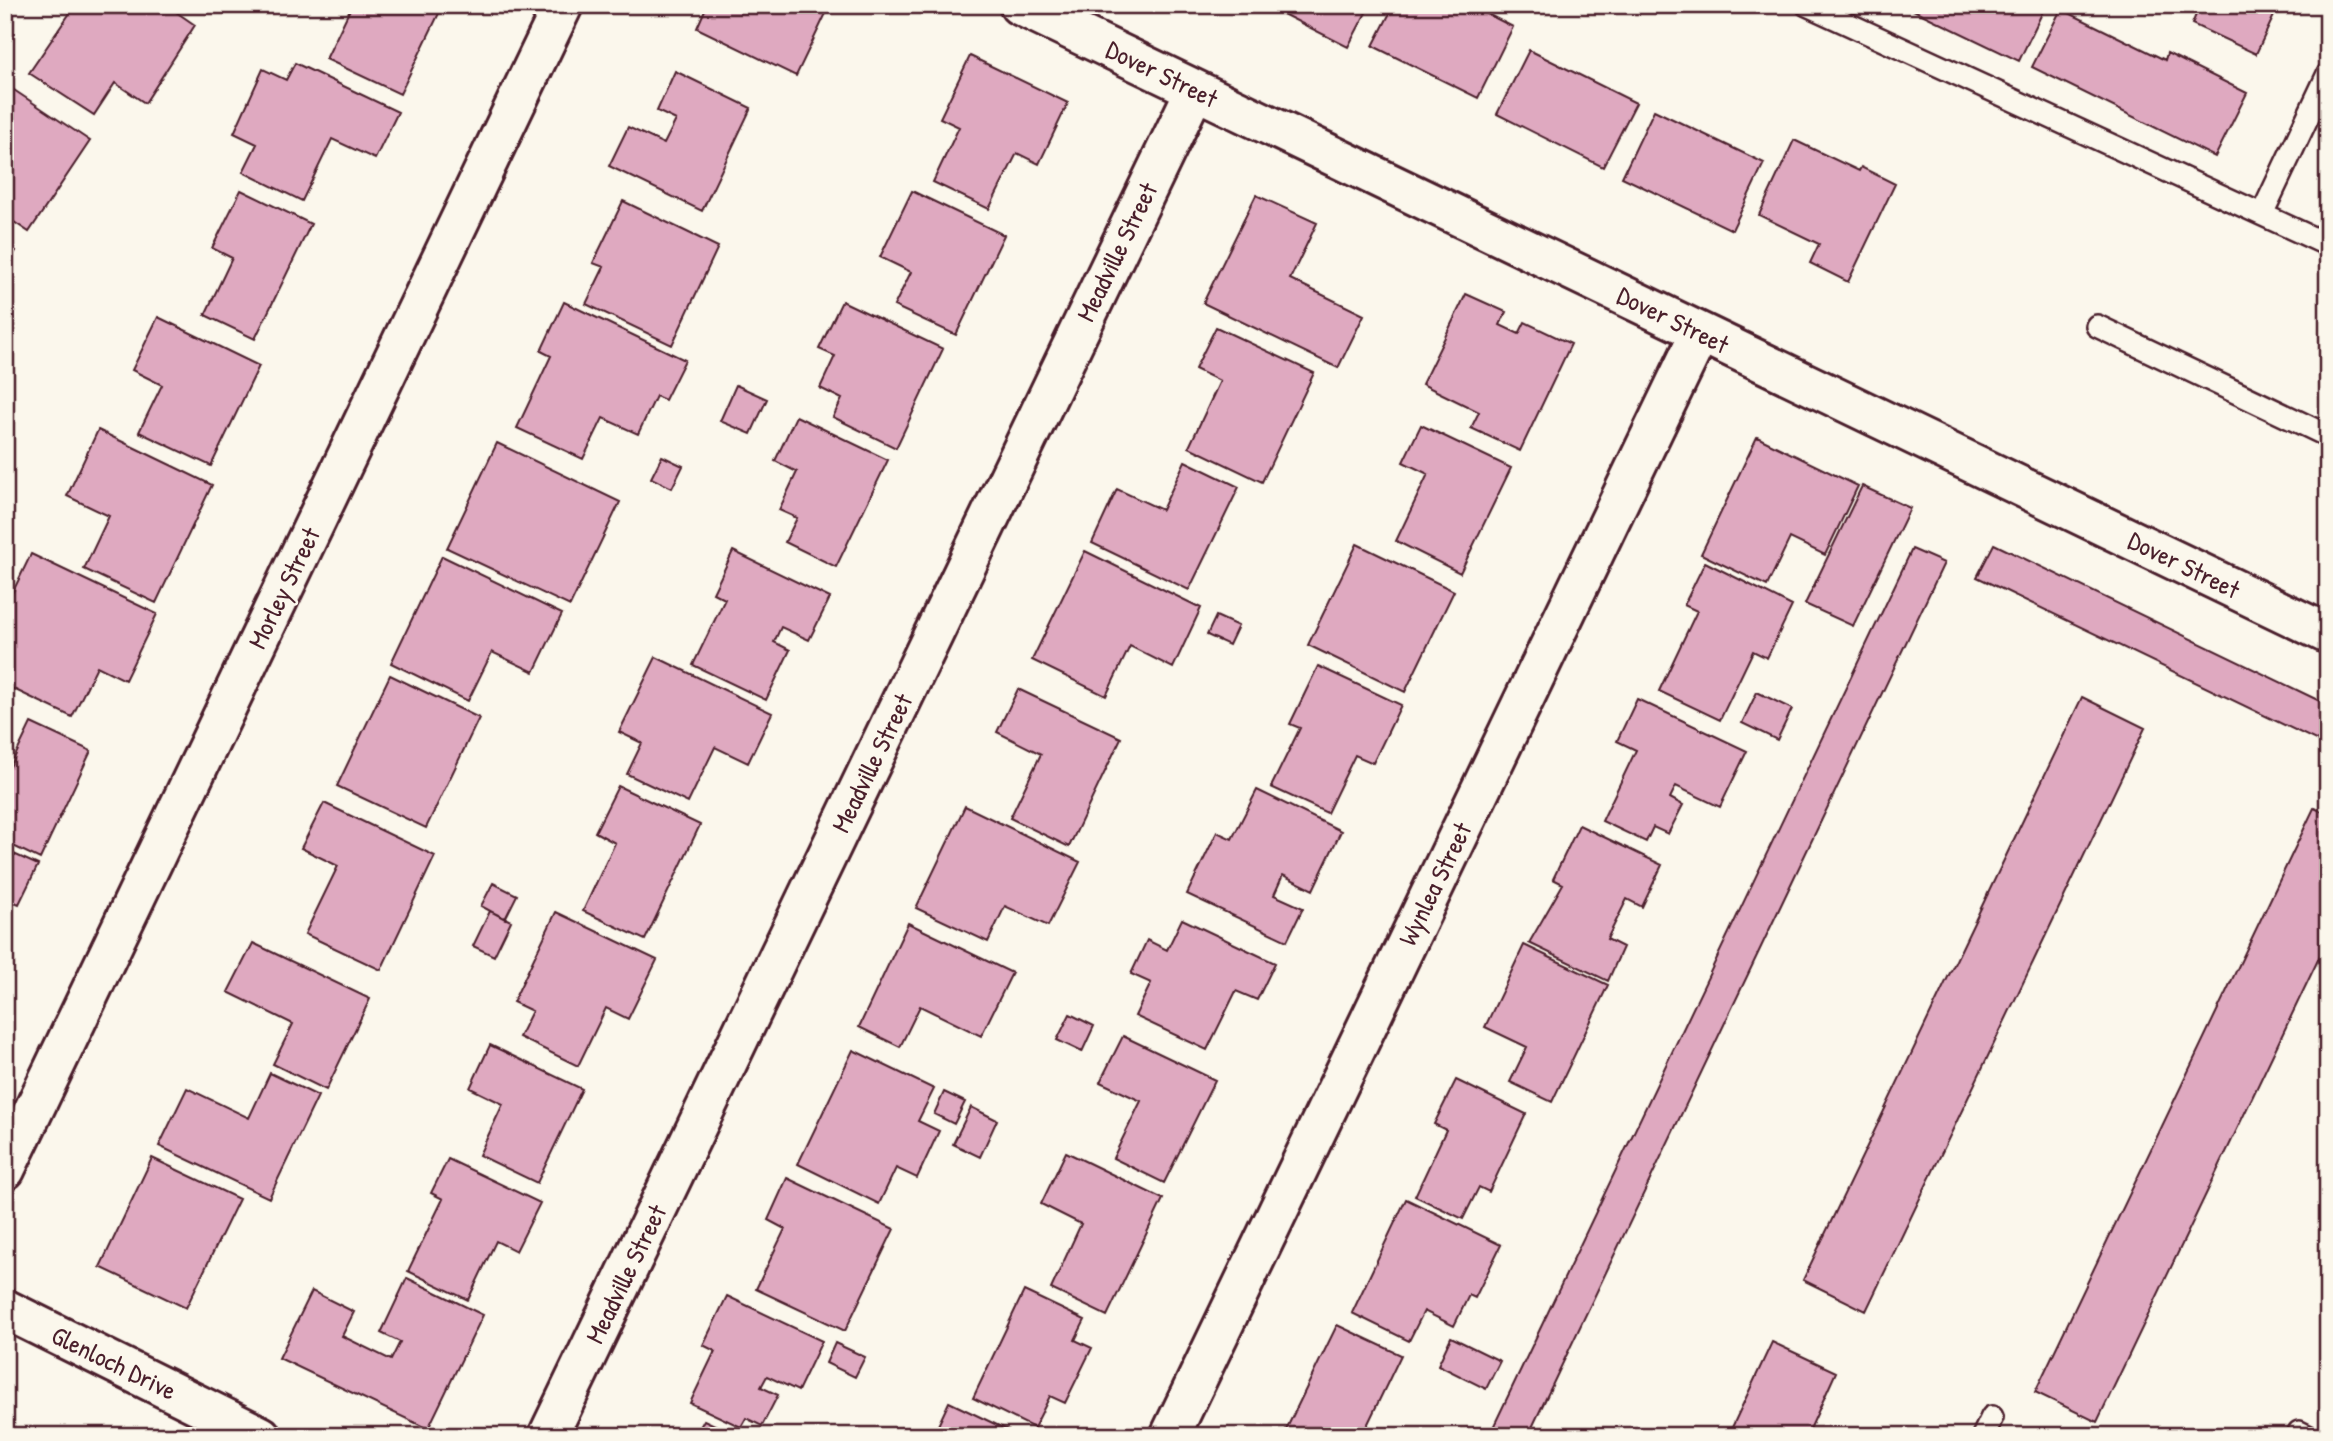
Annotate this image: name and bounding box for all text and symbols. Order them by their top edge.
street label: Dover Street [1101,31,1225,116]
street label: Meadville Street [1068,176,1166,327]
street label: Dover Street [1612,277,1736,362]
street label: Morley Street [239,520,328,654]
street label: Dover Street [2123,522,2247,607]
street label: Meadville Street [823,687,921,838]
street label: Wynlea Street [1390,816,1480,951]
street label: Meadville Street [577,1198,675,1349]
street label: Glenloch Drive [46,1317,182,1408]

